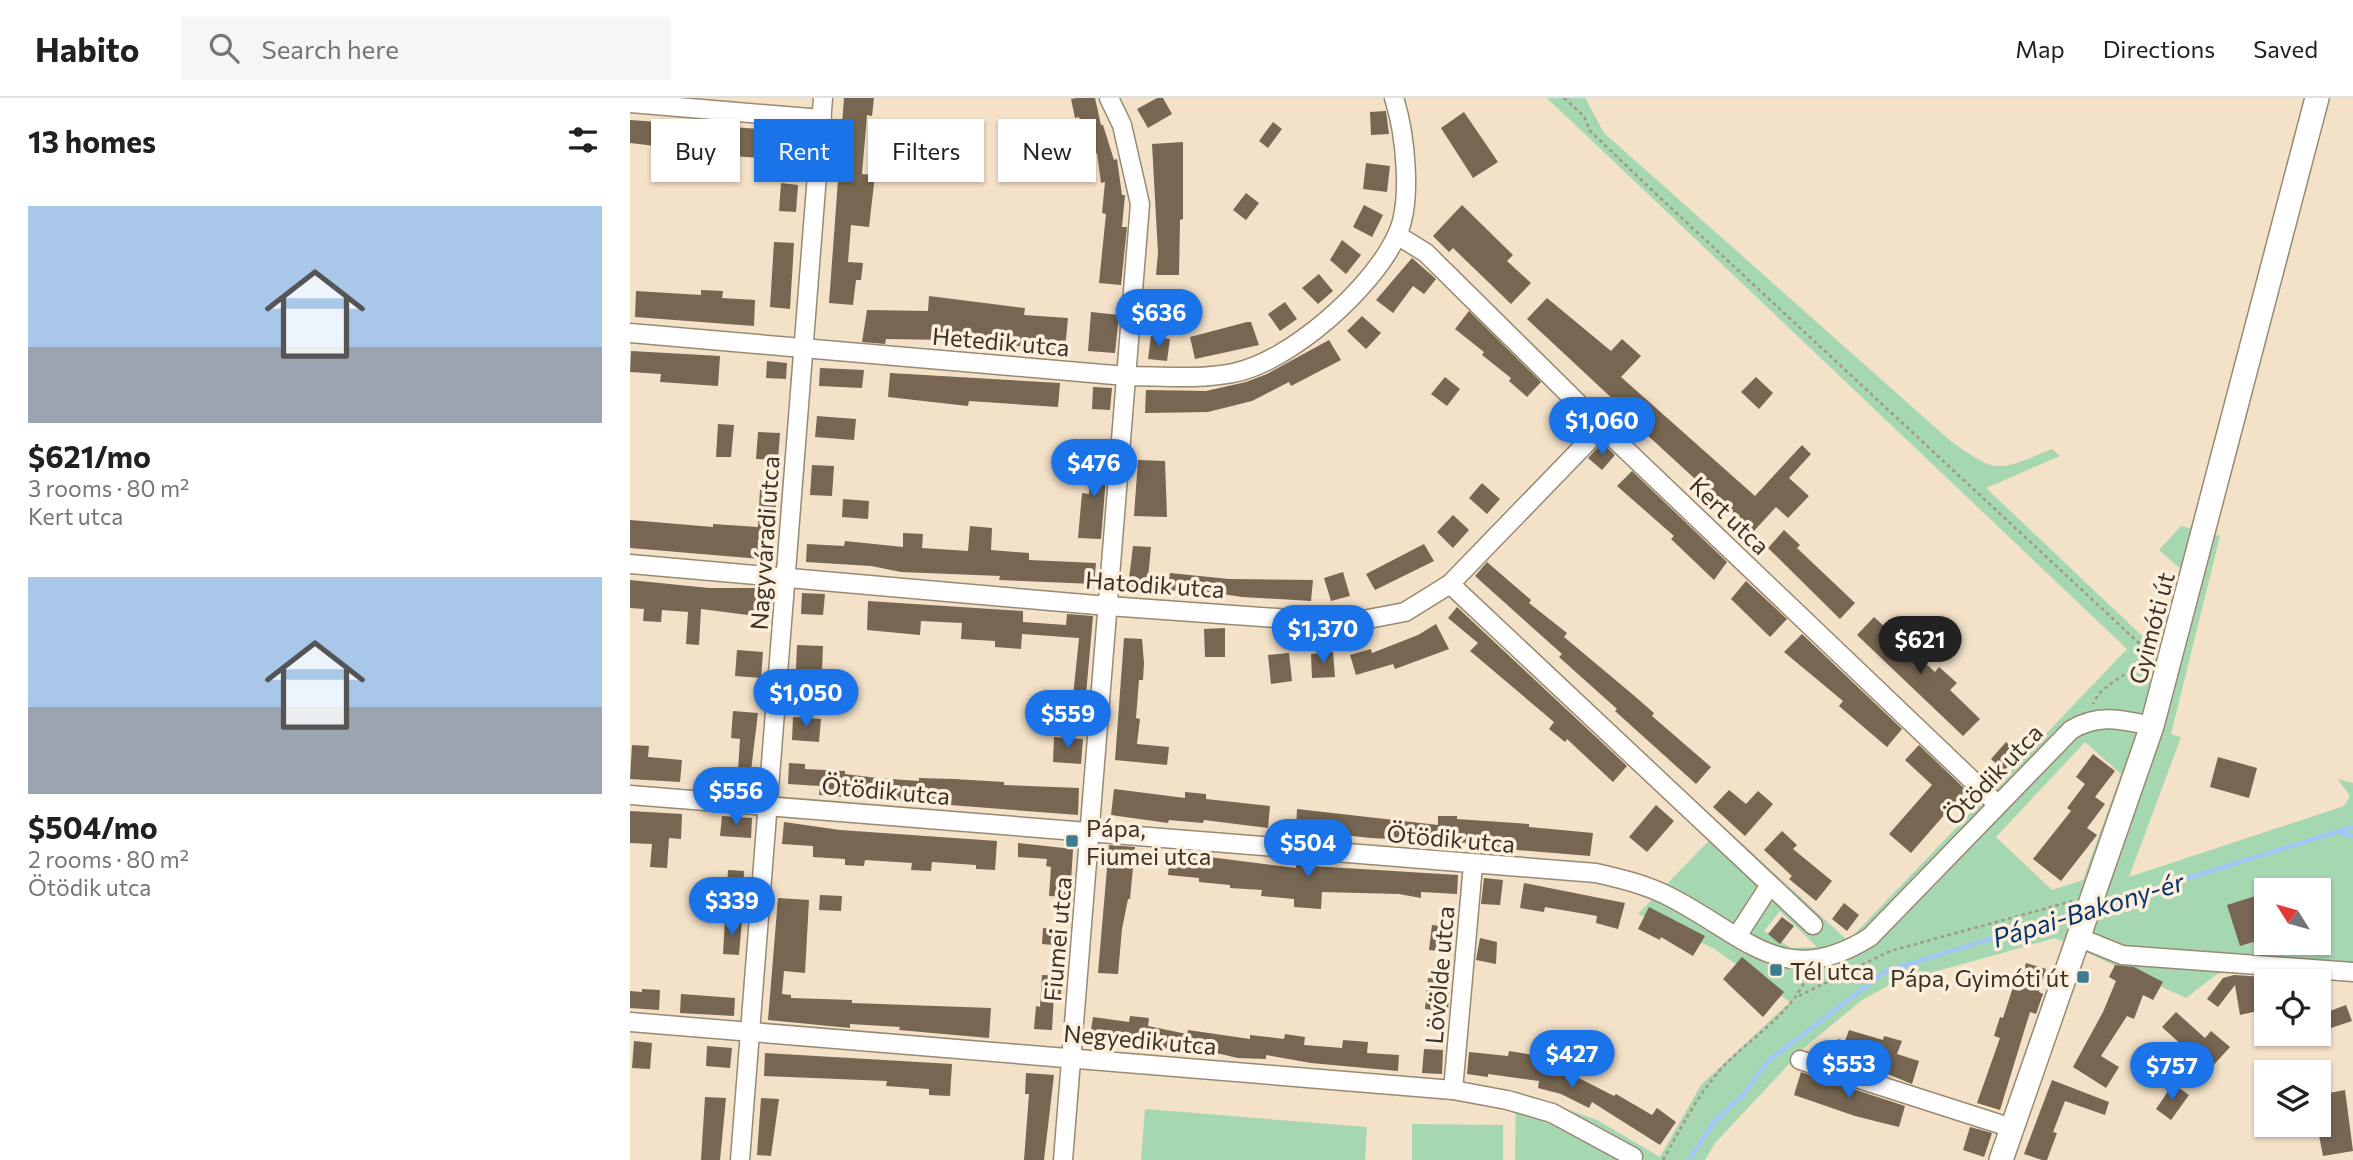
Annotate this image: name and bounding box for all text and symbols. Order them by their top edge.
search box [181,17,671,80]
text: Habito [35,28,139,69]
icon: search [205,29,243,67]
text: Search here [261,33,399,64]
text: Map [2015,34,2065,63]
text: Directions [2103,34,2215,63]
text: Saved [2253,34,2318,63]
chip: Buy [651,119,740,182]
chip: Rent [754,119,854,182]
chip: Filters [868,119,984,182]
chip: New [998,119,1096,182]
icon: filters [564,121,602,159]
text: 13 homes [28,122,156,159]
icon: home [252,251,378,377]
pin: $636 [1118,289,1200,349]
text: $636 [1132,298,1186,326]
street label: Hetedik utca [931,321,1071,361]
pin: $1,060 [1545,398,1659,457]
text: $1,060 [1565,406,1639,434]
text: $621/mo [28,437,151,474]
pin: $476 [1053,440,1135,499]
text: $476 [1067,448,1121,476]
street label: Nagyváradi utca [743,455,785,631]
street label: Kert utca [1684,470,1776,560]
text: 3 rooms · 80 m² [28,474,189,502]
text: Kert utca [28,502,123,530]
street label: Hatodik utca [1084,565,1226,603]
street label: Gyimóti út [2122,569,2180,687]
pin: $1,370 [1266,606,1380,665]
text: $1,370 [1288,614,1358,642]
pin: $621 [1879,616,1961,676]
icon: home [252,622,378,748]
text: $621 [1895,625,1945,653]
pin: $1,050 [749,670,863,729]
text: $1,050 [769,678,843,706]
pin: $559 [1027,690,1109,750]
text: $559 [1041,699,1095,727]
street label: Ötödik utca [1938,718,2048,830]
pin: $556 [695,768,777,827]
street label: Ötödik utca [821,770,951,810]
text: $556 [709,776,763,804]
text: $504/mo [28,808,158,845]
place label: Pápa, Fiumei utca [1086,813,1211,870]
street label: Ötödik utca [1386,818,1516,858]
pin: $504 [1267,820,1349,879]
text: $504 [1280,828,1336,856]
marker: Pápa, Fiumei utca [1064,833,1080,849]
text: 2 rooms · 80 m² [28,845,189,873]
water label: Pápai-Bakony-ér [1988,865,2189,953]
text: Ötödik utca [28,873,151,901]
street label: Fiumei utca [1037,875,1077,1003]
pin: $339 [691,878,773,937]
north arrow [2254,878,2331,956]
map controls [2254,878,2331,1137]
text: $339 [705,886,759,914]
street label: Lövölde utca [1419,905,1459,1045]
place label: Tél utca [1790,956,1874,985]
marker: Tél utca [1768,962,1784,978]
place label: Pápa, Gyimóti út [1890,963,2069,992]
marker: Pápa, Gyimóti út [2075,969,2091,985]
button: locate [2254,969,2331,1046]
street label: Negyedik utca [1062,1018,1218,1060]
pin: $427 [1531,1030,1613,1090]
text: $427 [1546,1039,1598,1067]
pin: $553 [1808,1040,1890,1100]
pin: $757 [2131,1042,2213,1102]
text: $553 [1822,1049,1876,1077]
text: $757 [2146,1051,2198,1079]
button: layers [2254,1060,2331,1137]

